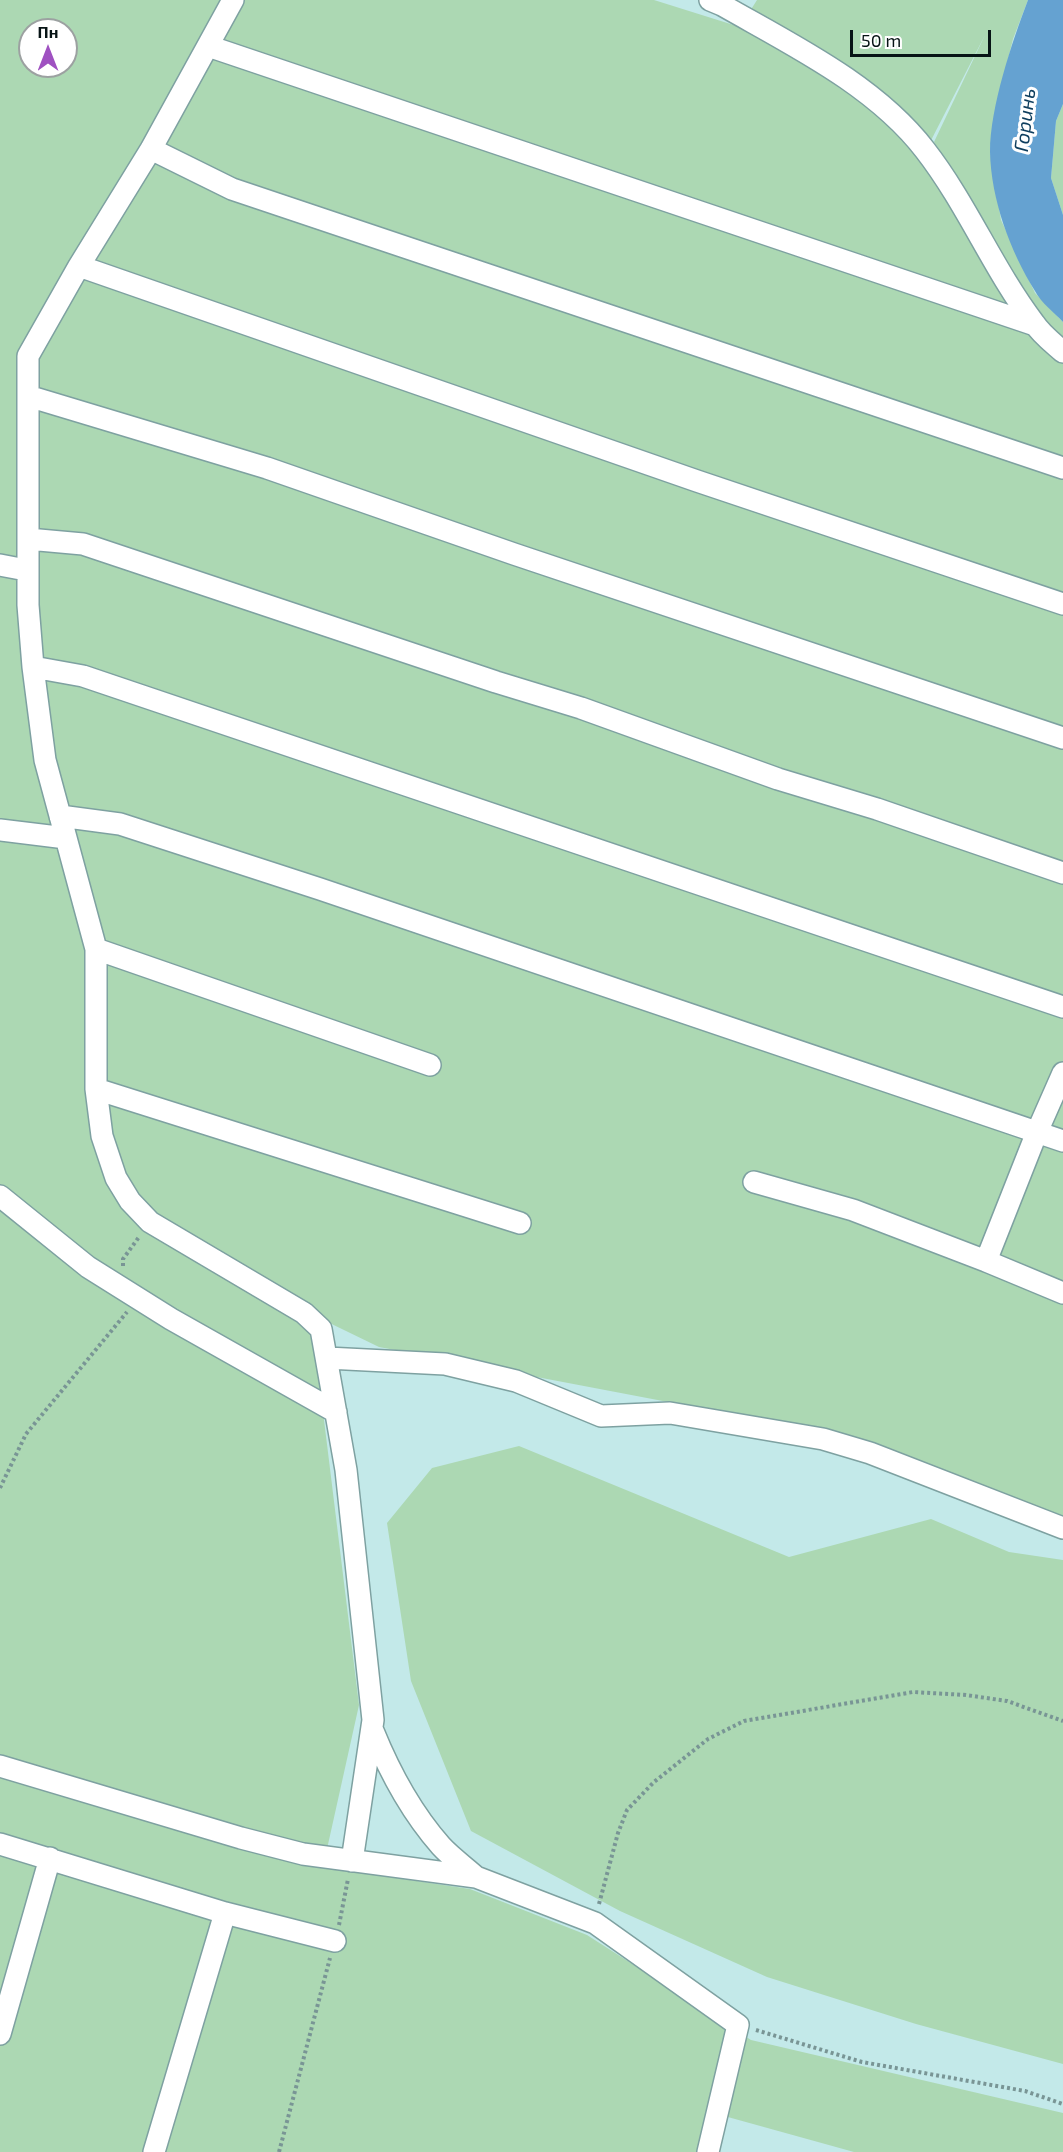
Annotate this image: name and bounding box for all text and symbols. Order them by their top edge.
north arrow [18,18,78,78]
scale bar [853,18,994,56]
text: Пн [38,22,58,41]
text: 50 m [861,29,901,51]
water label: Горинь [1009,87,1041,153]

